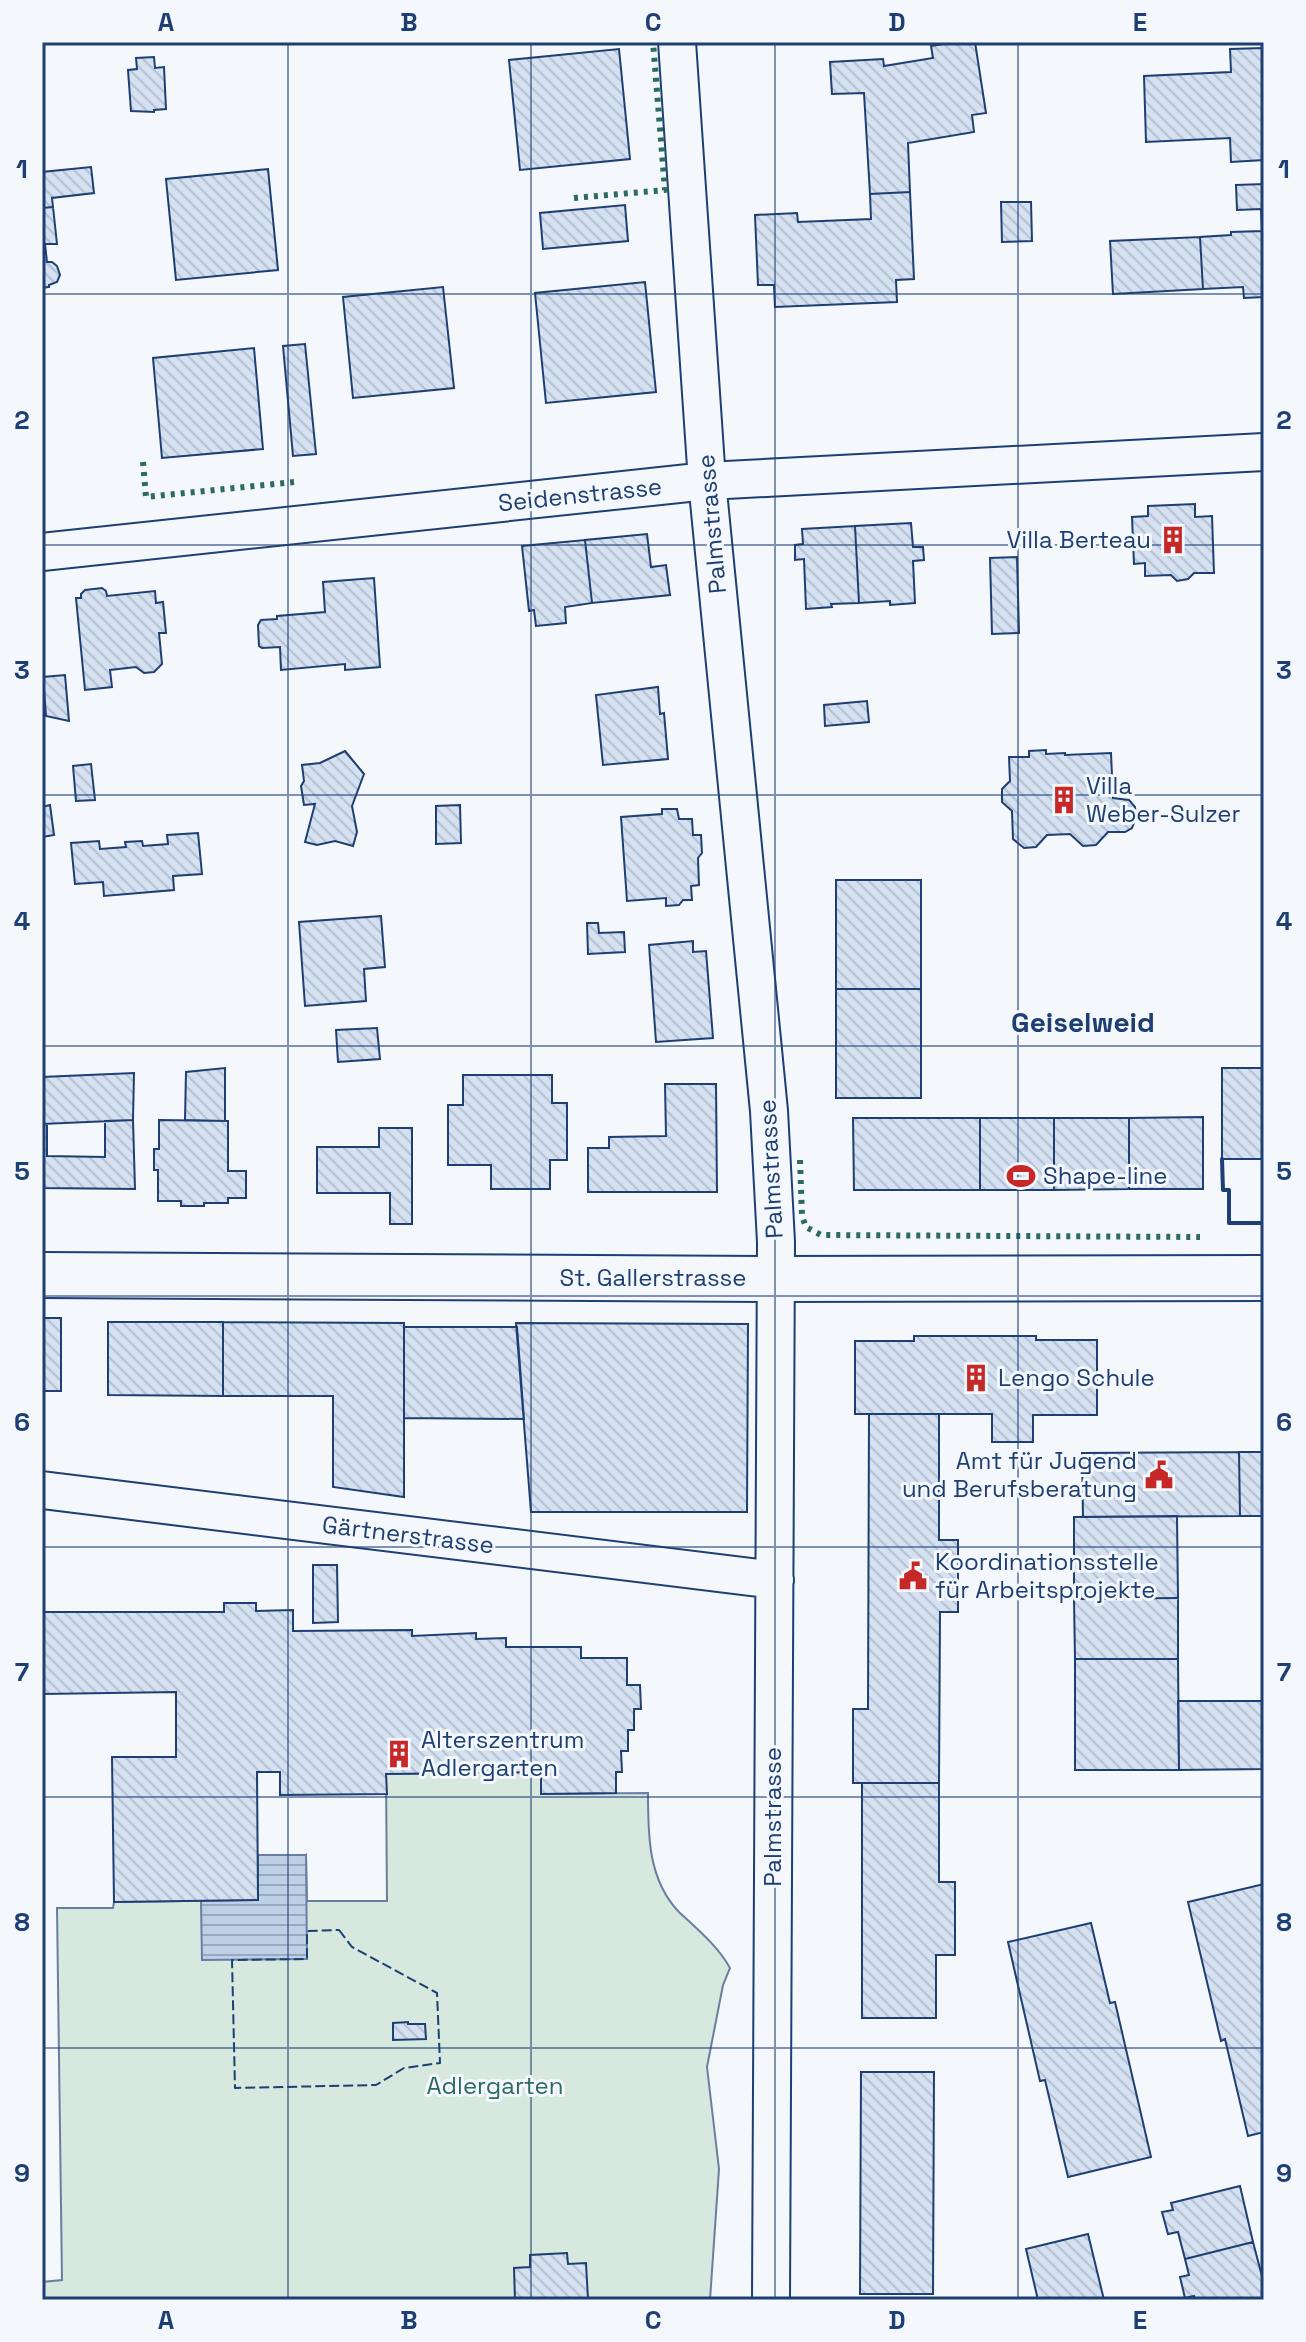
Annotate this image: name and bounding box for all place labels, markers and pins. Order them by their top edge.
place label: Villa Berteau [1006,524,1151,555]
building icon: Villa Berteau [1158,525,1188,555]
place label: Villa Weber-Sulzer [1086,770,1241,829]
building icon: Villa Weber-Sulzer [1049,785,1079,815]
place label: Shape-line [1043,1160,1168,1191]
sports icon: Shape-line [1006,1161,1036,1191]
place label: Lengo Schule [998,1362,1155,1393]
building icon: Lengo Schule [961,1363,991,1393]
place label: Amt für Jugend und Berufsberatung [902,1445,1137,1504]
public building icon: Amt für Jugend und Berufsberatung [1144,1460,1174,1490]
place label: Koordinationsstelle für Arbeitsprojekte [935,1546,1159,1605]
public building icon: Koordinationsstelle für Arbeitsprojekte [898,1561,928,1591]
place label: Alterszentrum Adlergarten [421,1724,584,1783]
building icon: Alterszentrum Adlergarten [384,1739,414,1769]

